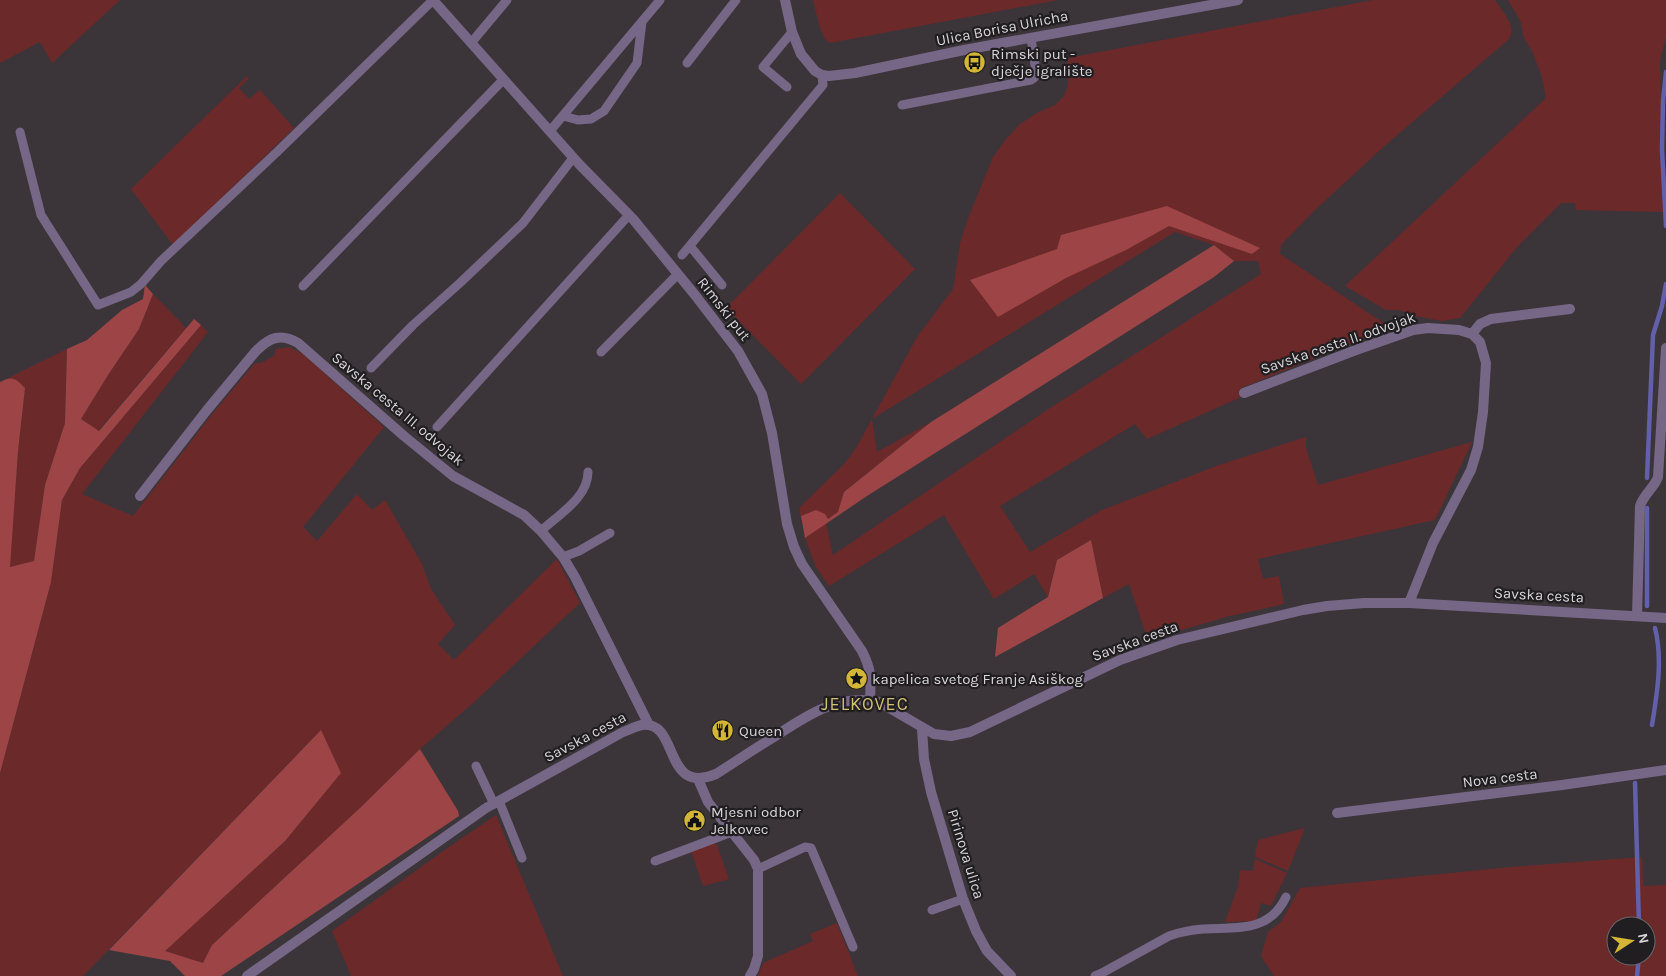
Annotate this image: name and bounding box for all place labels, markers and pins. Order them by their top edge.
place label: Rimski put - dječje igralište [991,45,1093,80]
bus stop icon: Rimski put - dječje igralište [963,51,987,75]
place icon: kapelica svetog Franje Asiškog [844,667,868,691]
place label: kapelica svetog Franje Asiškog [872,670,1083,688]
restaurant icon: Queen [711,719,735,743]
place label: Queen [739,722,782,740]
place label: Mjesni odbor Jelkovec [711,803,801,838]
public building icon: Mjesni odbor Jelkovec [683,809,707,833]

